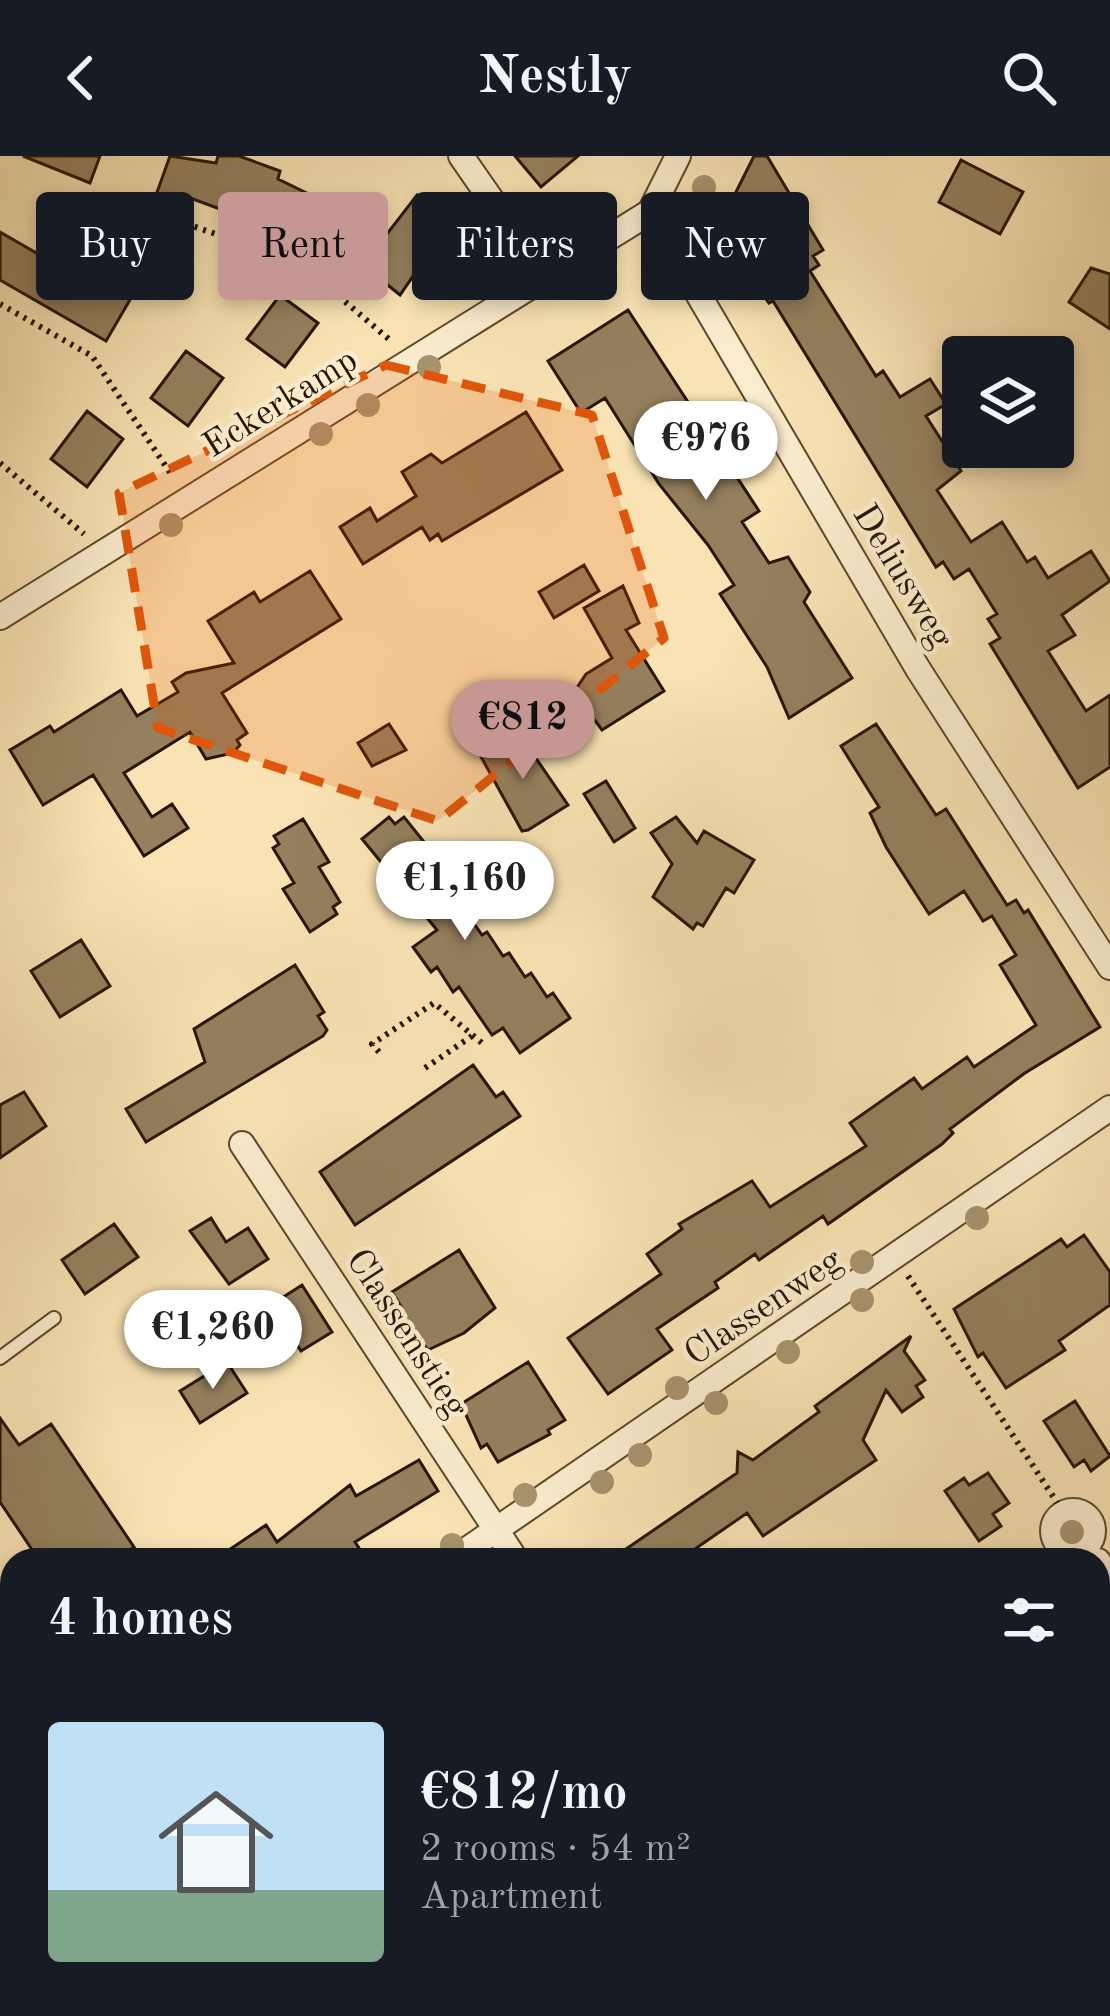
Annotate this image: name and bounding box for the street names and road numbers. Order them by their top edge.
street label: Eckerkamp [198,343,365,466]
street label: Deliusweg [845,499,959,656]
street label: Classenweg [679,1242,850,1374]
street label: Classenstieg [338,1244,474,1425]

